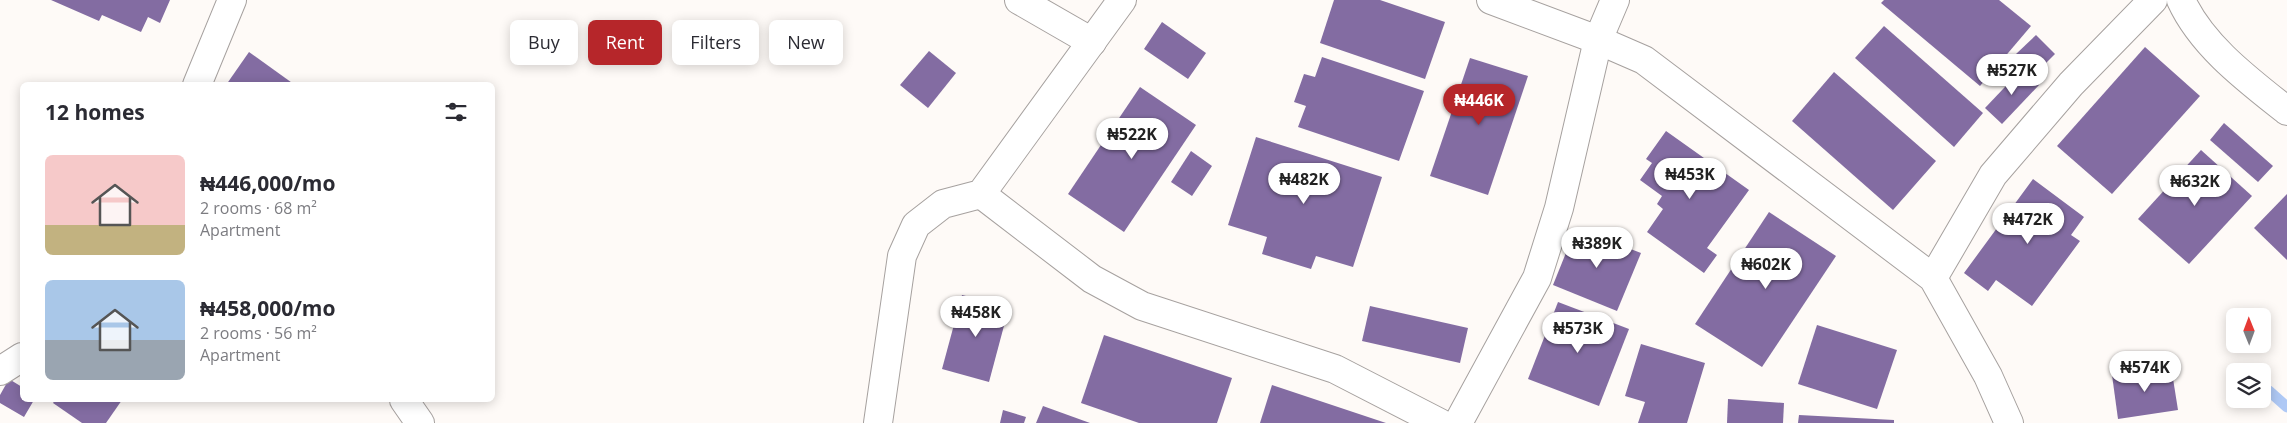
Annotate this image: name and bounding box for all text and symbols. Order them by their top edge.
chip: Buy [510,20,578,65]
chip: Rent [588,20,662,65]
chip: Filters [672,20,759,65]
chip: New [769,20,843,65]
pin: ₦527K [1977,54,2047,96]
text: ₦527K [1987,59,2037,81]
pin: ₦446K [1444,84,1514,126]
text: ₦446K [1454,89,1504,111]
text: 12 homes [45,98,145,126]
icon: filters [442,98,470,126]
pin: ₦522K [1097,118,1167,160]
text: ₦522K [1107,123,1157,145]
pin: ₦453K [1655,158,1725,200]
pin: ₦482K [1269,162,1339,205]
text: ₦453K [1665,163,1715,185]
pin: ₦632K [2160,164,2230,207]
text: ₦482K [1279,168,1329,190]
text: ₦446,000/mo [200,169,336,197]
text: ₦632K [2170,170,2220,192]
icon: home [85,175,145,235]
text: 2 rooms · 68 m² [200,197,317,219]
pin: ₦472K [1993,202,2063,245]
text: ₦472K [2003,208,2053,230]
text: Apartment [200,219,280,241]
pin: ₦389K [1562,226,1632,269]
text: ₦389K [1572,232,1622,254]
pin: ₦602K [1731,248,1801,290]
text: ₦602K [1741,253,1791,275]
text: ₦458,000/mo [200,294,336,322]
pin: ₦458K [941,296,1011,338]
icon: home [85,300,145,360]
text: ₦458K [951,301,1001,323]
north arrow [2226,308,2271,352]
map controls [2226,308,2271,408]
pin: ₦573K [1543,312,1613,354]
text: ₦573K [1553,317,1603,339]
text: 2 rooms · 56 m² [200,322,317,344]
text: Apartment [200,344,280,366]
pin: ₦574K [2110,350,2180,393]
text: ₦574K [2120,356,2170,378]
button: layers [2226,363,2271,408]

